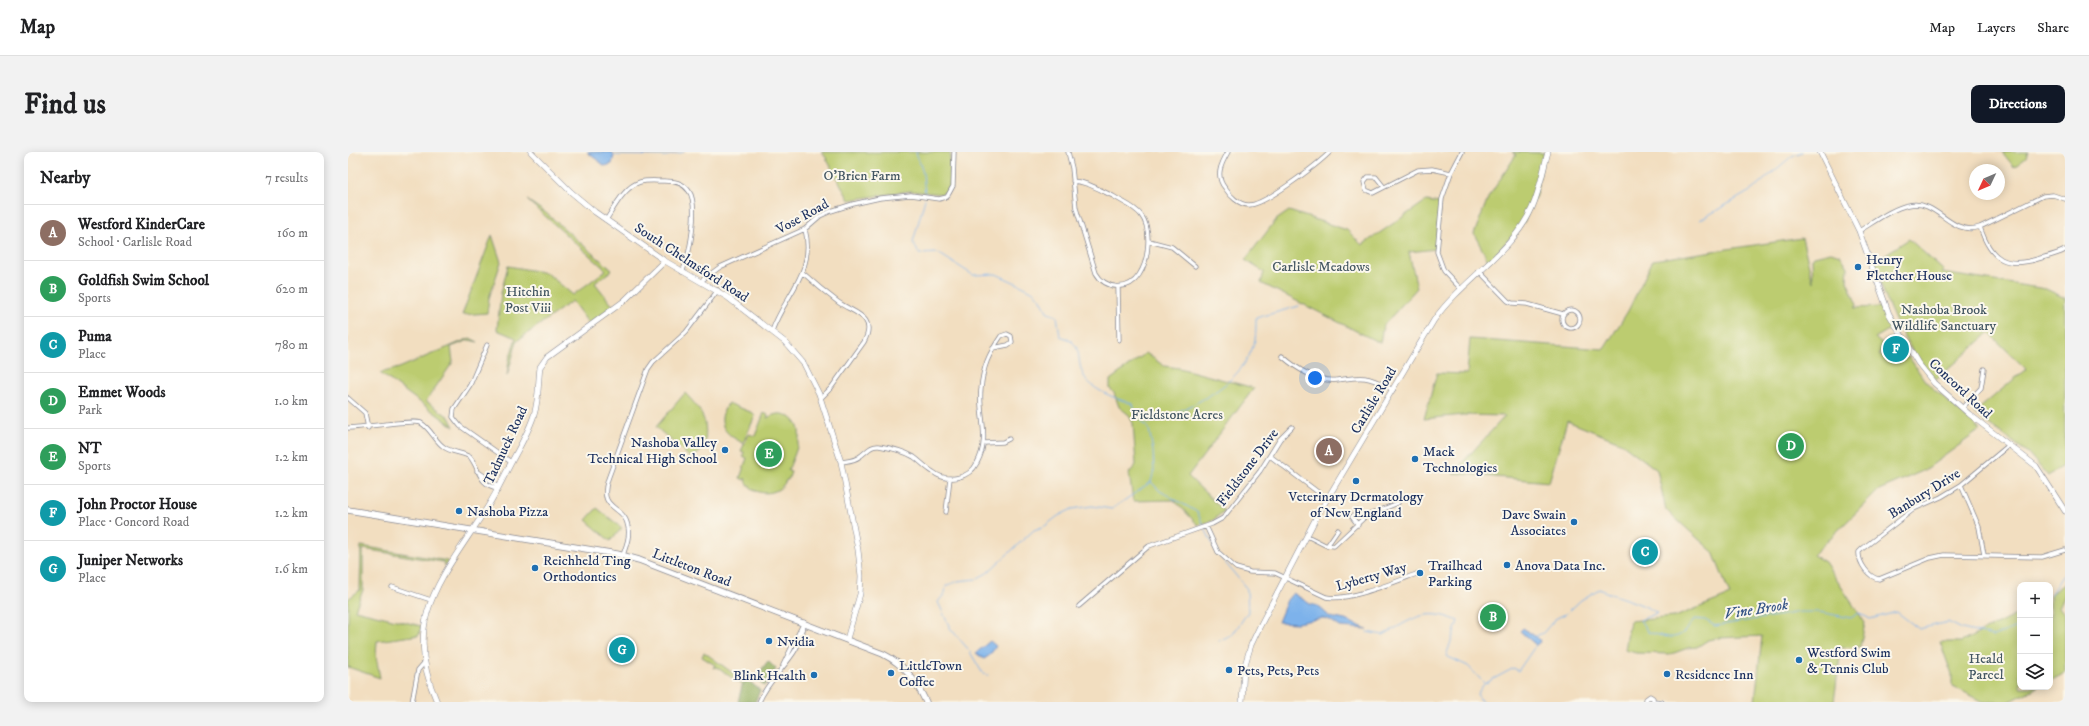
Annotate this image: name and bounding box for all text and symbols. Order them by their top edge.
text: Map [20,16,55,39]
text: Map [1929,19,1955,37]
text: Layers [1977,19,2015,37]
text: Share [2037,19,2069,37]
button: Directions [1971,85,2065,123]
text: Find us [24,87,106,122]
north arrow [1969,164,2005,200]
text: Nearby [40,167,90,189]
park label: O'Brien Farm [823,167,901,185]
text: 7 results [265,170,308,186]
street label: Vose Road [772,195,832,239]
text: Westford KinderCare [78,215,205,234]
street label: South Chelmsford Road [631,219,752,307]
text: A [49,225,57,241]
text: 160 m [277,225,308,241]
text: School · Carlisle Road [78,234,192,250]
place label: Henry Fletcher House [1866,251,1952,285]
park label: Carlisle Meadows [1272,258,1370,276]
marker: Henry Fletcher House [1853,262,1863,272]
text: Goldfish Swim School [78,271,209,290]
text: B [49,281,57,297]
text: 620 m [275,281,308,297]
park label: Hitchin Post Viii [505,283,552,317]
text: Sports [78,290,111,306]
park label: Nashoba Brook Wildlife Sanctuary [1891,301,1996,335]
text: Puma [78,327,112,346]
pin: F [1883,334,1909,364]
text: C [49,337,57,353]
text: 780 m [275,337,308,353]
text: Place [78,346,106,362]
street label: Concord Road [1925,355,1996,423]
street label: Carlisle Road [1347,364,1401,437]
your location [1305,368,1325,388]
text: Emmet Woods [78,383,165,402]
text: D [48,393,58,409]
text: 1.0 km [274,393,308,409]
text: Park [78,402,102,418]
street label: Tadmuck Road [480,403,532,488]
park label: Fieldstone Acres [1131,406,1223,424]
street label: Fieldstone Drive [1213,425,1283,510]
pin: D [1778,431,1804,461]
place label: Nashoba Valley Technical High School [588,434,718,468]
pin: A [1316,436,1342,466]
text: NT [78,439,102,458]
pin: E [756,439,782,469]
place label: Mack Technologies [1423,443,1498,477]
marker: Nashoba Valley Technical High School [720,445,730,455]
text: E [48,449,58,465]
text: 1.2 km [275,449,308,465]
marker: Mack Technologies [1410,454,1420,464]
text: Sports [78,458,111,474]
street label: Banbury Drive [1885,465,1964,523]
marker: Veterinary Dermatology of New England [1351,476,1361,486]
place label: Veterinary Dermatology of New England [1288,488,1424,522]
text: John Proctor House [78,495,197,514]
place label: Nashoba Pizza [467,503,548,521]
text: F [49,505,57,521]
text: 1.2 km [275,505,308,521]
marker: Nashoba Pizza [454,506,464,516]
place label: Dave Swain Associates [1502,506,1567,540]
text: Place · Concord Road [78,514,189,530]
marker: Dave Swain Associates [1569,517,1579,527]
pin: C [1632,537,1658,567]
street label: Littleton Road [650,545,734,591]
text: Juniper Networks [78,551,183,570]
place label: Reichheld Ting Orthodontics [543,552,631,586]
place label: Trailhead Parking [1428,557,1482,591]
place label: Anova Data Inc. [1515,557,1605,575]
street label: Lyberty Way [1334,558,1409,596]
marker: Anova Data Inc. [1502,560,1512,570]
text: G [48,561,58,577]
text: 1.6 km [274,561,308,577]
marker: Reichheld Ting Orthodontics [530,563,540,573]
marker: Trailhead Parking [1415,568,1425,578]
text: Place [78,570,106,586]
map controls [2017,582,2053,690]
button: + [2017,582,2053,618]
water label: Vine Brook [1723,595,1790,624]
pin: B [1480,602,1506,632]
button: − [2017,618,2053,654]
place label: Nvidia [777,633,815,651]
pin: G [609,635,635,665]
marker: Nvidia [764,636,774,646]
place label: Westford Swim & Tennis Club [1806,644,1891,678]
park label: Heald Parcel [1968,650,2004,684]
button: layers [2017,654,2053,690]
marker: Westford Swim & Tennis Club [1794,655,1804,665]
place label: LittleTown Coffee [899,657,963,691]
place label: Pets, Pets, Pets [1237,662,1320,680]
marker: Pets, Pets, Pets [1224,665,1234,675]
place label: Residence Inn [1675,666,1754,684]
place label: Blink Health [733,667,807,685]
marker: LittleTown Coffee [886,668,896,678]
marker: Residence Inn [1662,669,1672,679]
marker: Blink Health [809,670,819,680]

